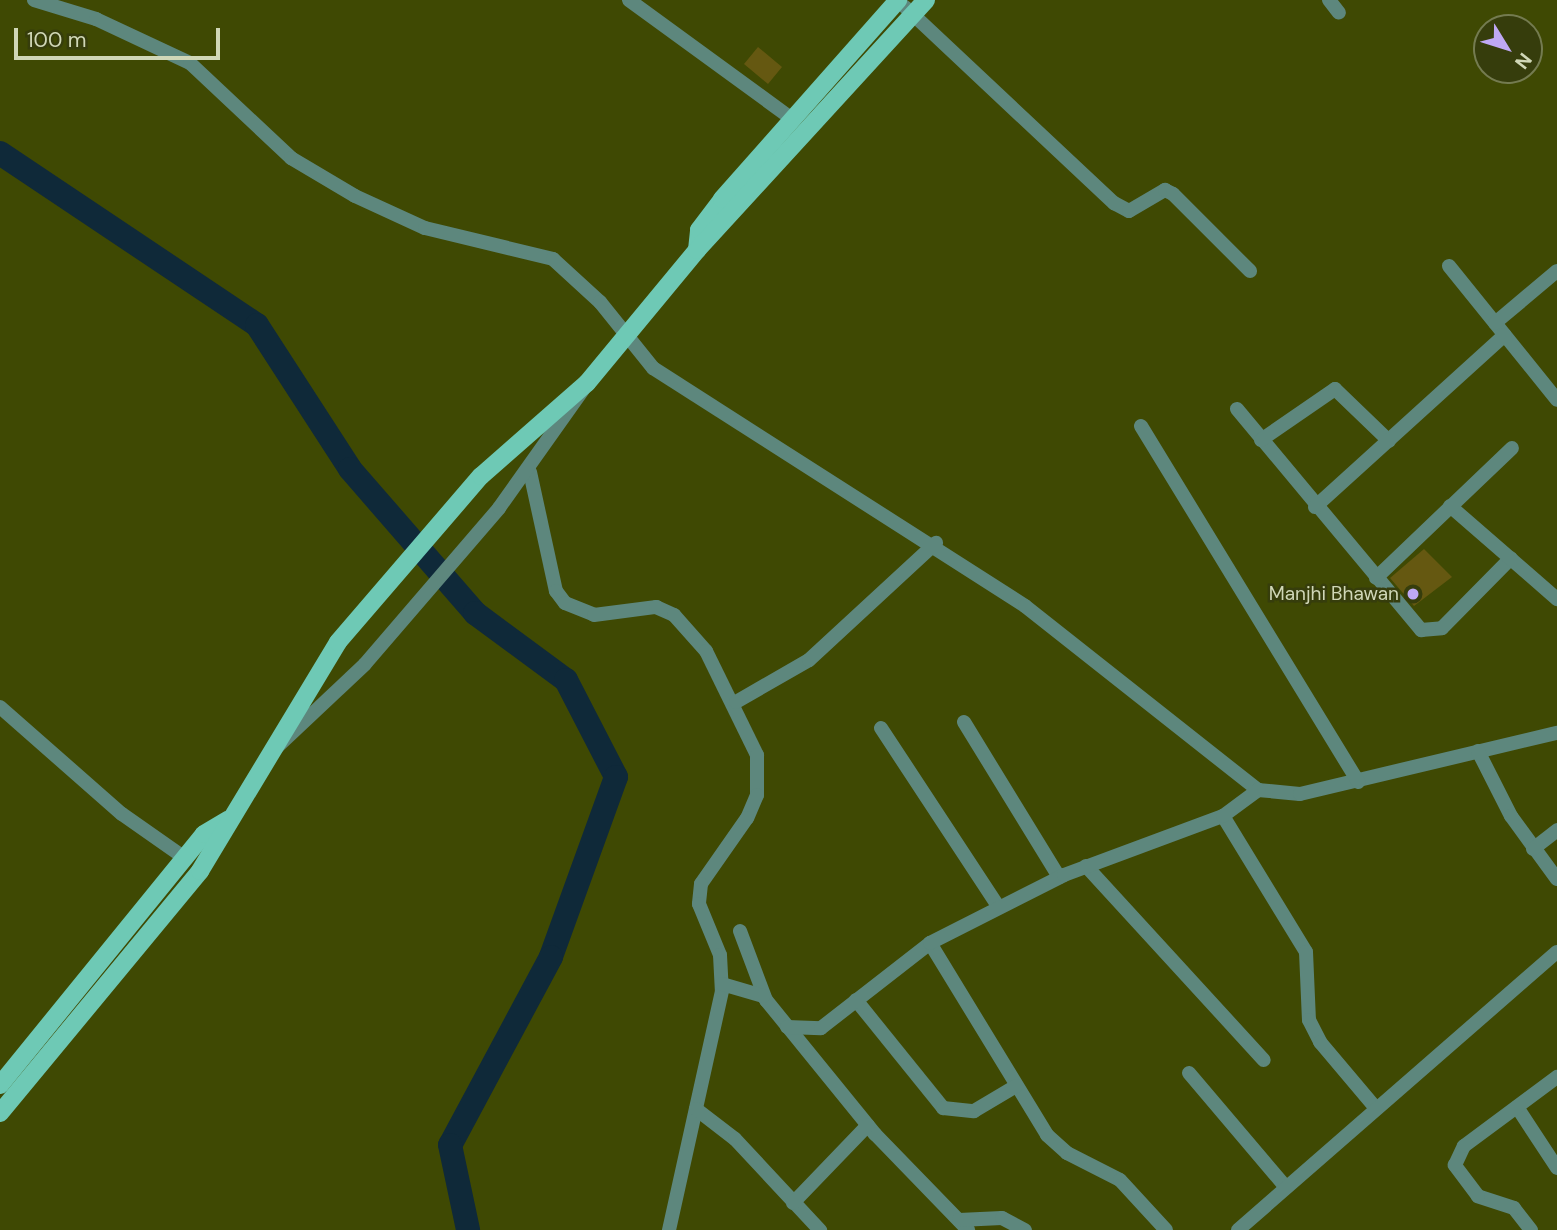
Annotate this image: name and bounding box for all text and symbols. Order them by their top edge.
scale bar [18,14,224,58]
north arrow [1473,14,1543,84]
text: 100 m [27,26,87,54]
text: N [1509,48,1537,74]
place label: Manjhi Bhawan [1269,583,1399,605]
marker: Manjhi Bhawan [1405,586,1421,602]

